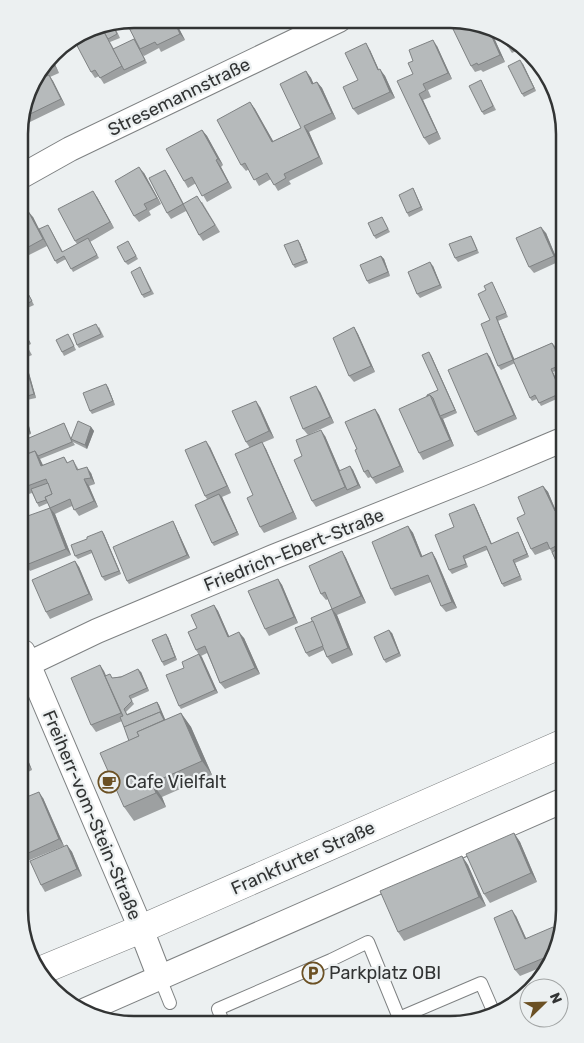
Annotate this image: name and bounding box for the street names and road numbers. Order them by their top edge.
street label: Stresemannstraße [104,53,254,141]
street label: Friedrich-Ebert-Straße [201,504,387,596]
street label: Freiherr-vom-Stein-Straße [38,707,146,923]
street label: Frankfurter Straße [228,816,378,900]

